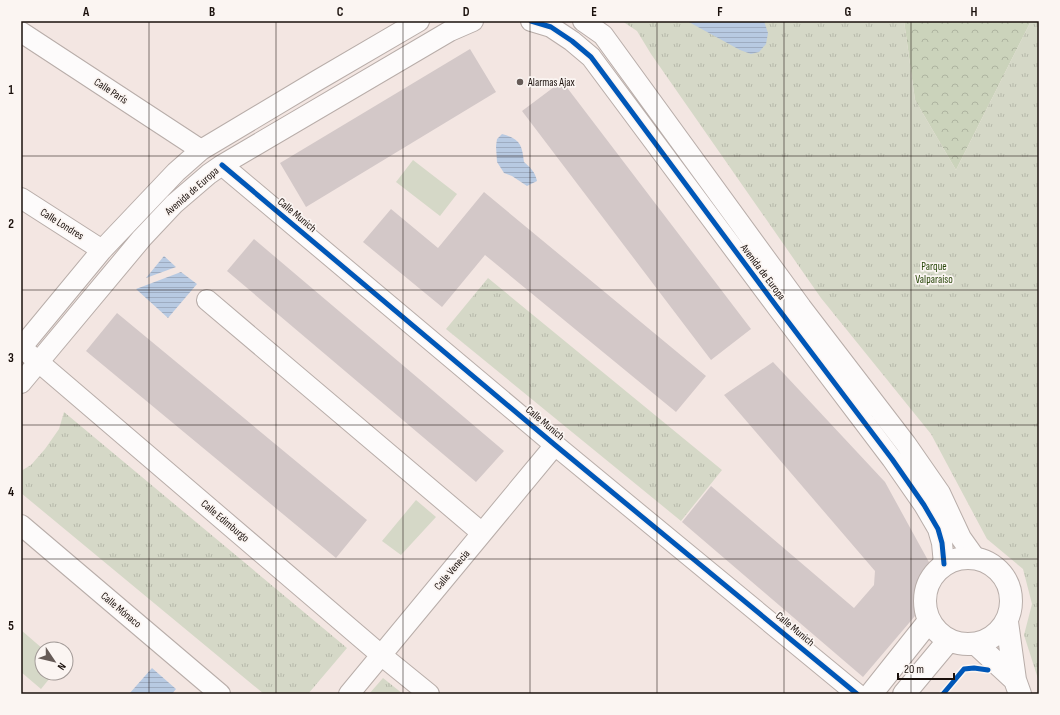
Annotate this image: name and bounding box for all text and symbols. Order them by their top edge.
text: A [82,4,90,20]
text: B [209,4,215,20]
text: C [337,4,344,20]
text: D [463,4,470,20]
text: E [591,4,597,20]
text: F [717,4,723,20]
text: G [845,4,852,20]
text: H [971,4,978,20]
street label: Calle París [92,75,130,107]
place label: Alarmas Ajax [527,76,575,89]
marker: Alarmas Ajax [515,77,525,87]
text: 1 [8,82,14,98]
street label: Avenida de Europa [162,164,221,218]
street label: Calle Munich [275,195,319,235]
street label: Calle Londres [38,206,86,242]
text: 2 [8,216,14,232]
street label: Avenida de Europa [737,241,788,303]
park label: Parque Valparaíso [915,260,953,286]
text: 3 [8,350,14,366]
street label: Calle Munich [523,403,567,443]
text: 4 [8,484,14,500]
street label: Calle Edimburgo [198,497,252,545]
street label: Calle Venecia [431,547,473,593]
street label: Calle Mónaco [98,589,144,631]
street label: Calle Munich [773,609,817,649]
text: 5 [8,618,14,634]
north arrow [34,641,74,681]
scale bar [898,655,954,681]
text: N [55,660,69,673]
text: 20 m [904,662,924,677]

